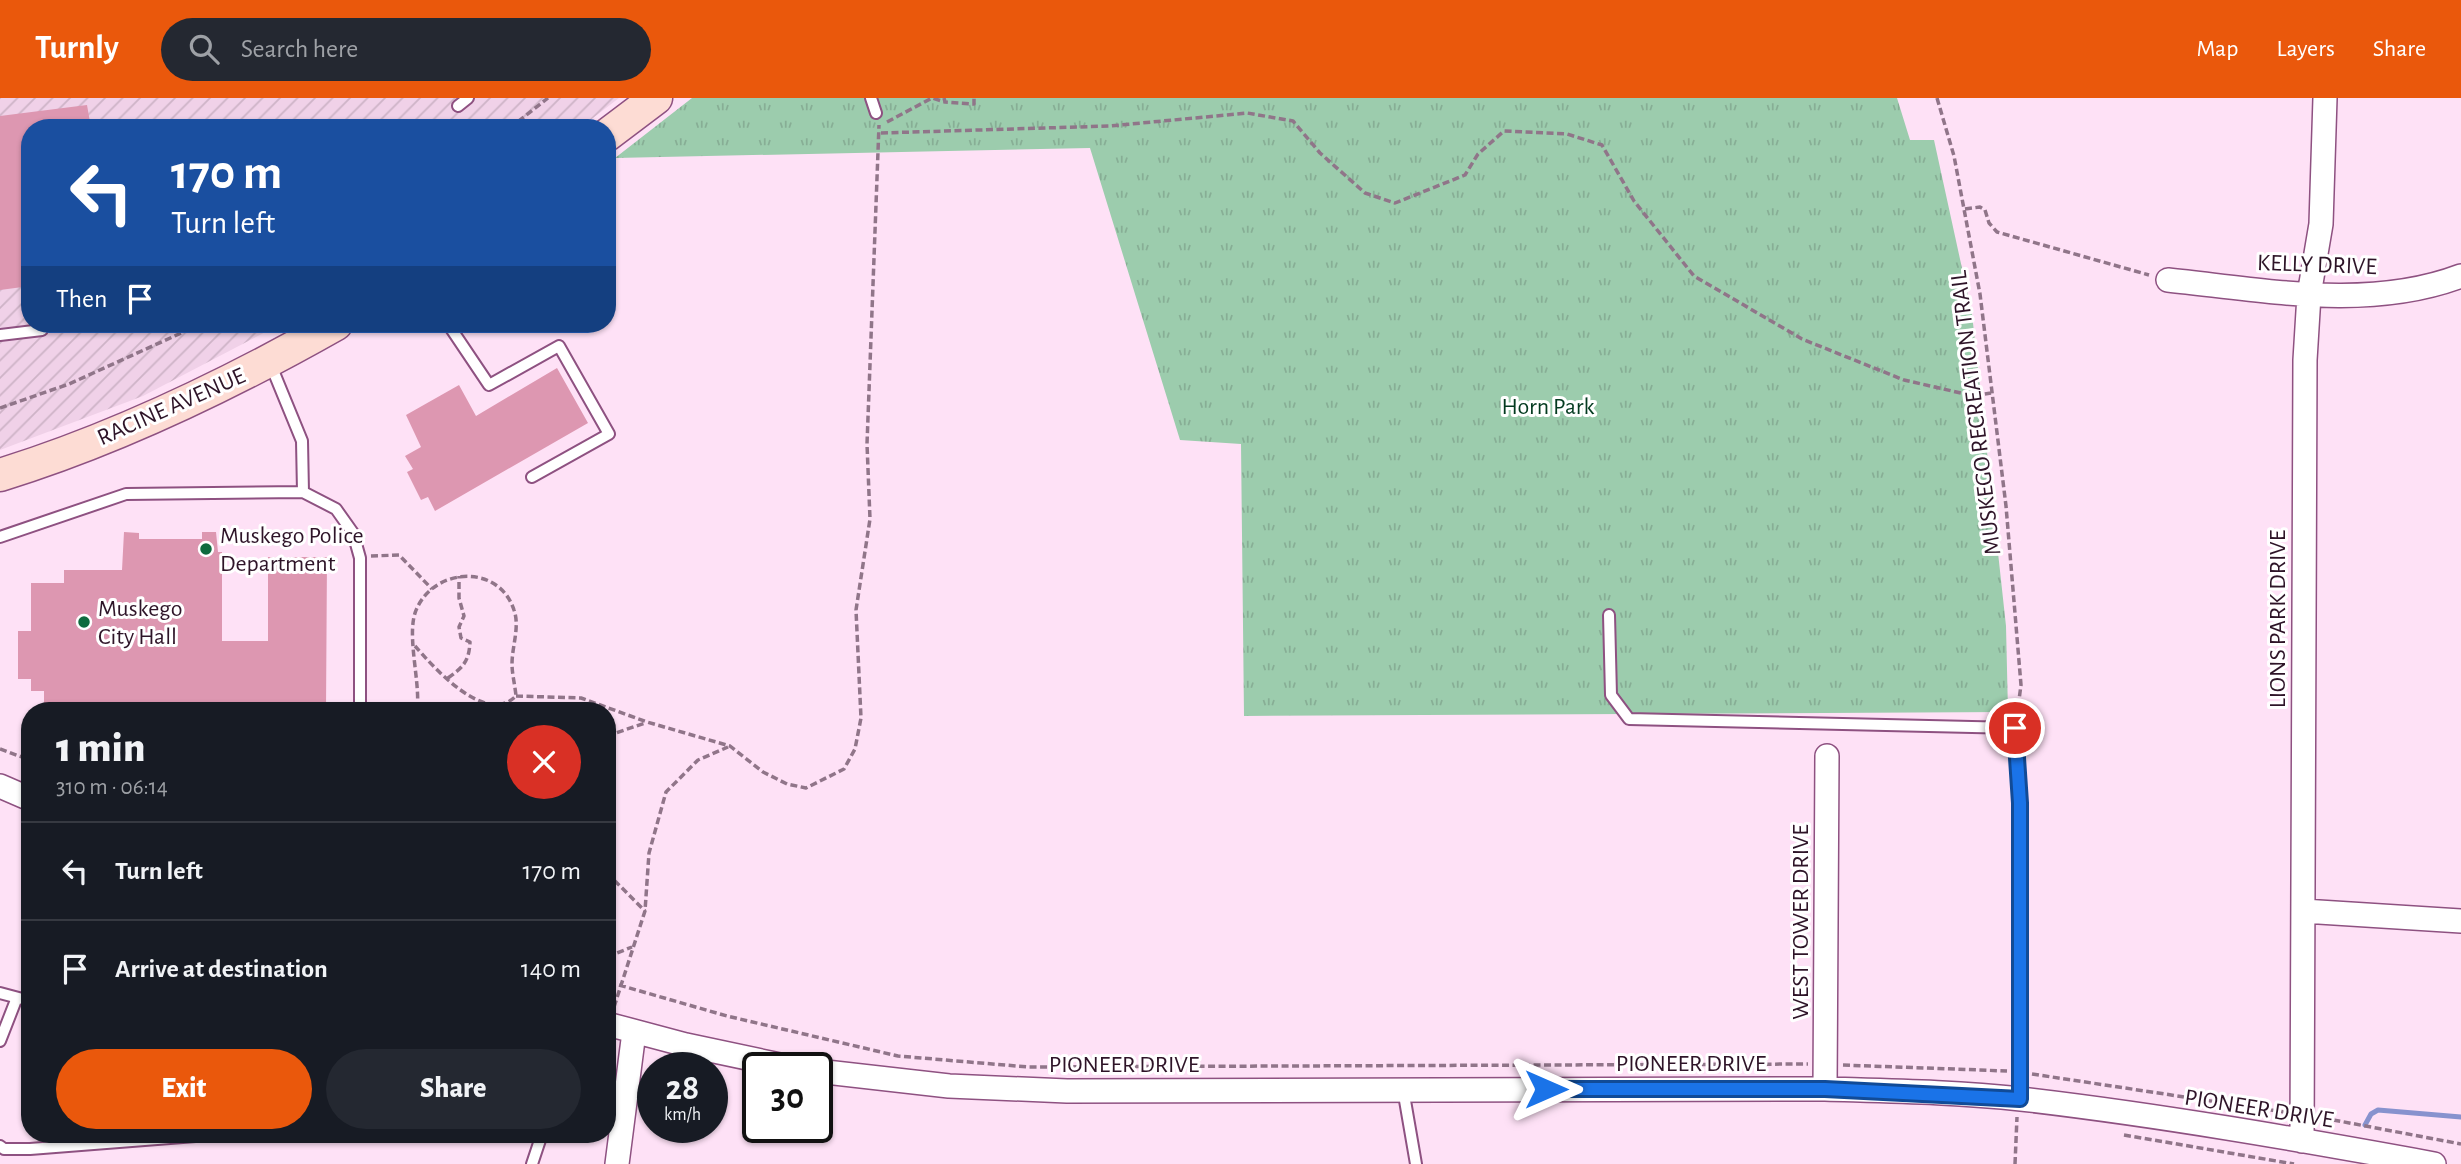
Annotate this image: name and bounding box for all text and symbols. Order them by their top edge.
search box [161,18,651,81]
icon: search [185,30,223,68]
text: Turnly [35,32,119,65]
text: Search here [241,36,358,62]
text: Map [2196,37,2238,61]
text: Layers [2276,37,2335,61]
text: Share [2373,37,2426,61]
icon: left [56,147,147,238]
text: 170 m [171,149,282,198]
text: Turn left [171,207,275,239]
street label: KELLY DRIVE [2257,251,2378,279]
street label: MUSKEGO RECREATION TRAIL [1947,269,2005,556]
icon: arrive [121,280,159,318]
text: Then [56,286,107,312]
street label: RACINE AVENUE [94,363,249,450]
park label: Horn Park [1502,395,1595,419]
place label: Muskego Police Department [220,524,364,576]
street label: LIONS PARK DRIVE [2266,529,2290,708]
marker: Muskego Police Department [198,541,214,557]
place label: Muskego City Hall [98,597,182,649]
marker: Muskego City Hall [76,614,92,630]
pin [1985,698,2045,758]
icon: arrive [1996,709,2034,747]
button: close [507,725,581,799]
text: 1 min [56,727,145,769]
text: 310 m · 06:14 [56,776,168,799]
street label: WEST TOWER DRIVE [1789,824,1813,1020]
icon: left [56,852,94,890]
text: Turn left [115,858,203,884]
text: 170 m [522,858,581,884]
icon: arrive [56,950,94,988]
text: Arrive at destination [115,956,328,982]
text: 140 m [521,956,581,982]
button: Exit [56,1049,312,1129]
button: Share [326,1049,581,1129]
speed limit sign: 30 [742,1052,833,1143]
position arrow [1509,1052,1583,1126]
street label: PIONEER DRIVE [1616,1052,1767,1076]
street label: PIONEER DRIVE [1049,1053,1200,1077]
text: 28 [666,1071,699,1106]
street label: PIONEER DRIVE [2183,1085,2335,1133]
text: km/h [664,1106,701,1124]

